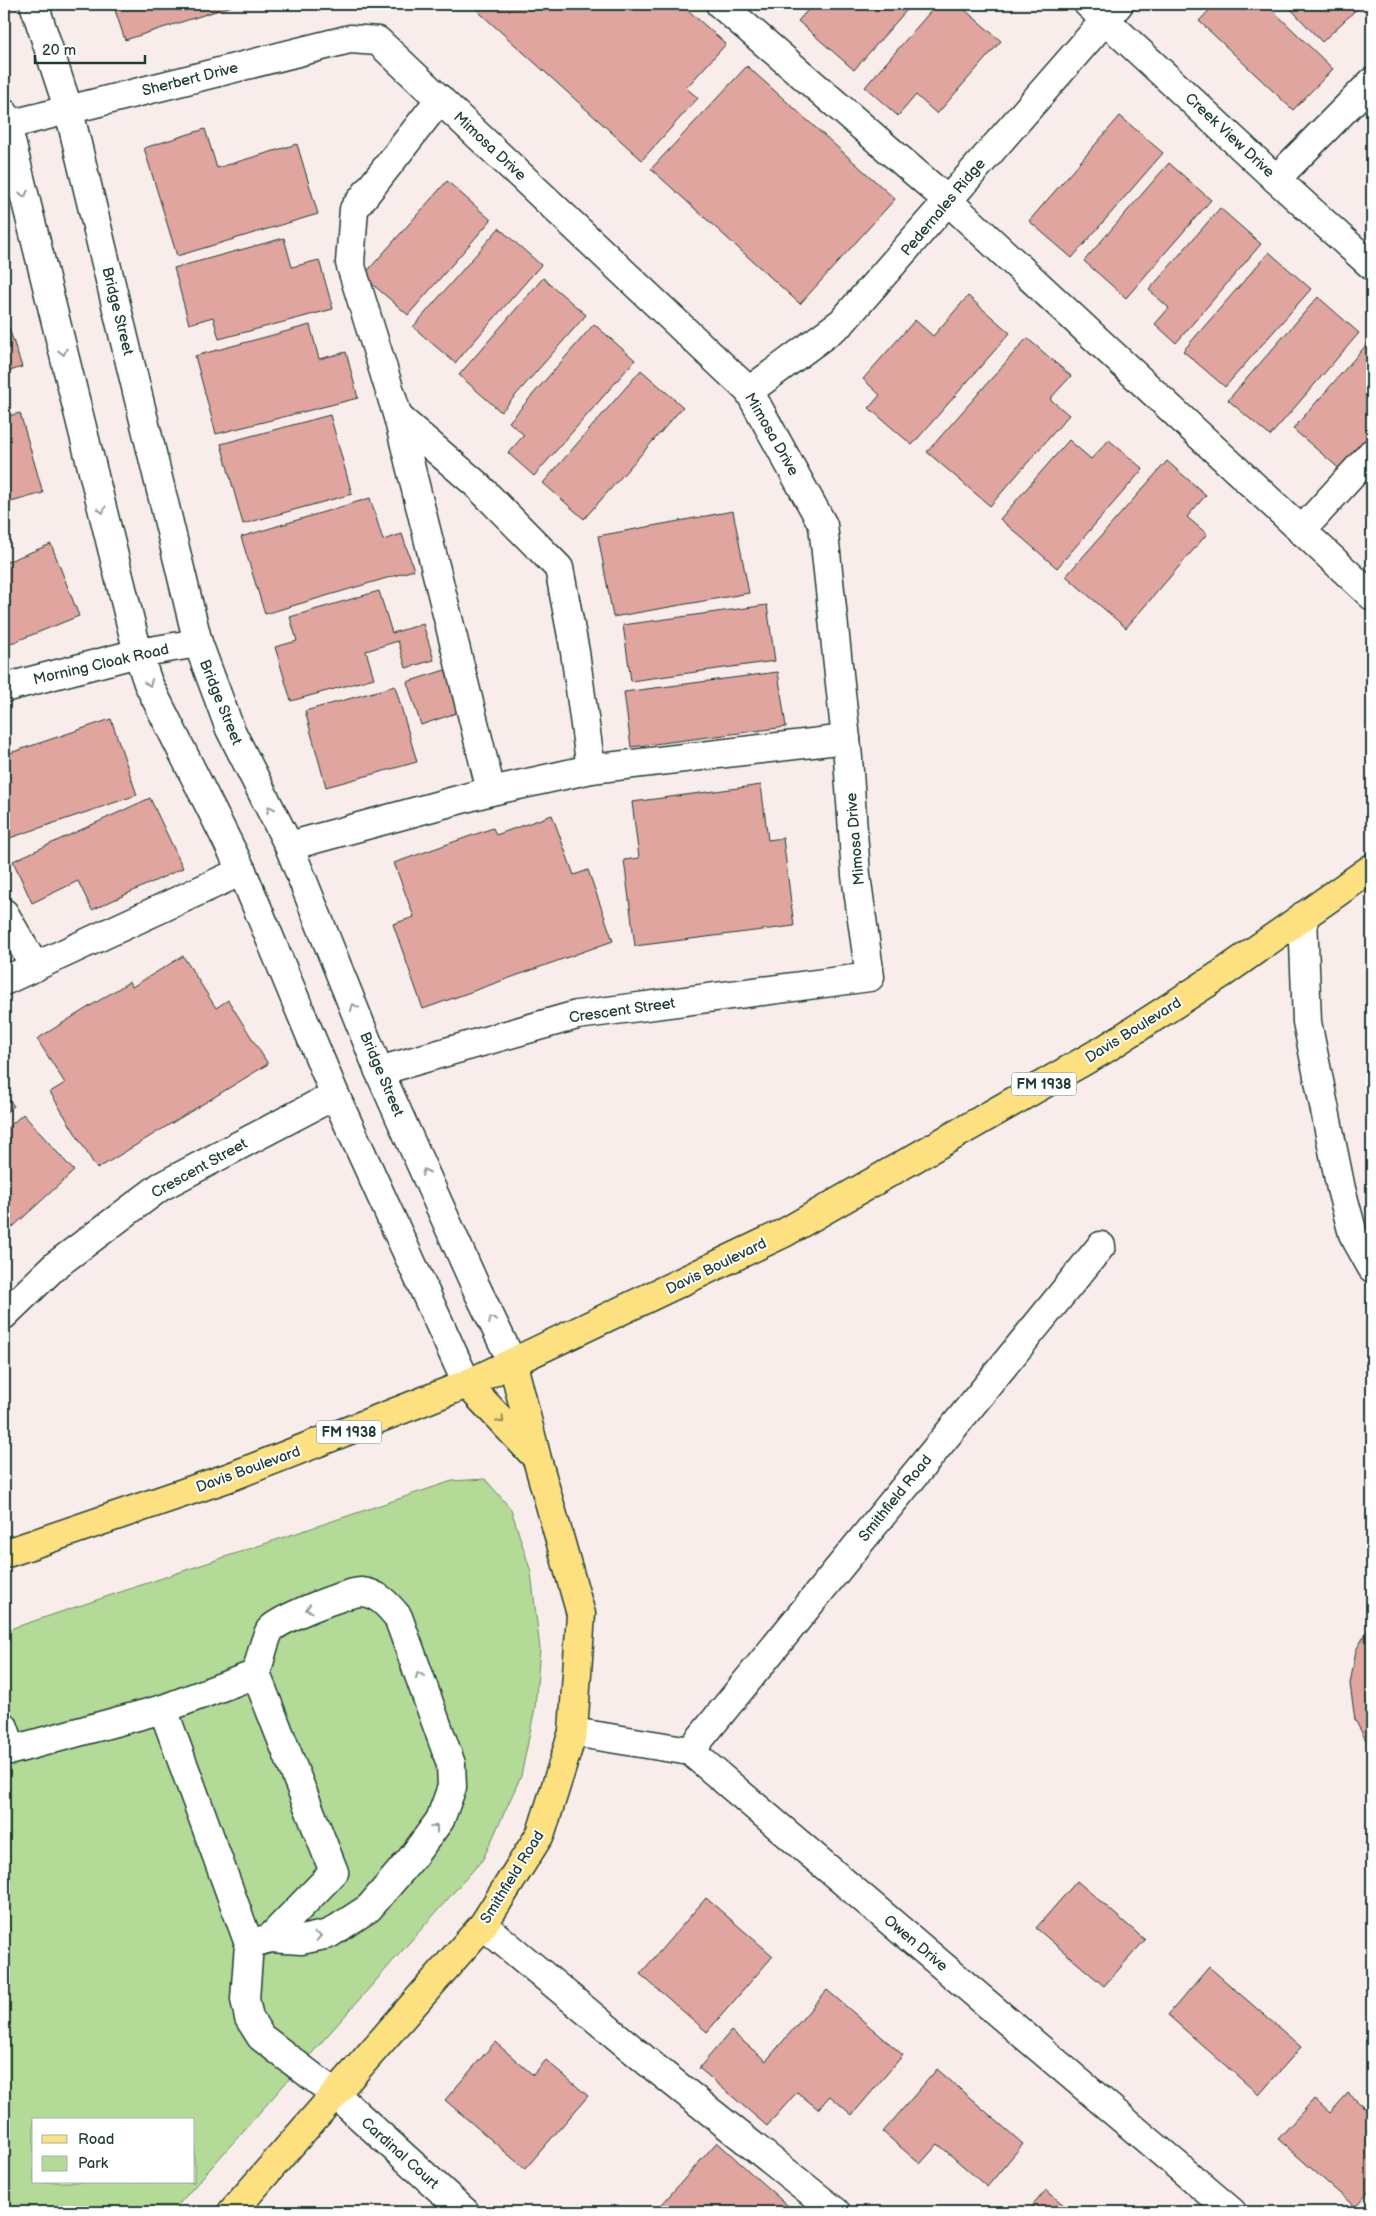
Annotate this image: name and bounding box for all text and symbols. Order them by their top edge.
scale bar [35,32,145,64]
text: 20 m [42,41,76,60]
street label: Sherbert Drive [140,58,240,101]
street label: Creek View Drive [1181,89,1278,182]
street label: Mimosa Drive [449,108,530,185]
street label: Pedernales Ridge [897,155,990,260]
one-way arrow [18,190,29,199]
street label: Bridge Street [97,265,138,358]
one-way arrow [57,347,68,356]
street label: Mimosa Drive [740,389,803,479]
one-way arrow [96,505,107,514]
street label: Morning Cloak Road [31,640,171,689]
street label: Bridge Street [195,657,246,748]
one-way arrow [143,678,153,687]
street label: Mimosa Drive [842,792,869,886]
one-way arrow [266,805,276,814]
street label: Davis Boulevard [1082,993,1185,1068]
street label: Crescent Street [568,994,677,1027]
one-way arrow [349,1003,360,1012]
street label: Bridge Street [355,1029,408,1120]
road number: FM 1938 [1012,1072,1076,1096]
street label: Crescent Street [148,1134,251,1203]
one-way arrow [420,1168,431,1177]
street label: Davis Boulevard [663,1234,770,1299]
one-way arrow [488,1316,498,1325]
one-way arrow [495,1414,504,1423]
road number: FM 1938 [316,1420,382,1444]
street label: Davis Boulevard [193,1442,303,1497]
street label: Smithfield Road [855,1451,936,1546]
one-way arrow [305,1603,313,1613]
one-way arrow [415,1671,425,1679]
one-way arrow [429,1825,437,1834]
street label: Smithfield Road [476,1827,549,1927]
street label: Owen Drive [880,1911,952,1976]
one-way arrow [314,1931,323,1942]
street label: Cardinal Court [357,2113,443,2194]
legend [32,2118,195,2184]
text: Road [78,2130,114,2149]
text: Park [78,2154,109,2173]

